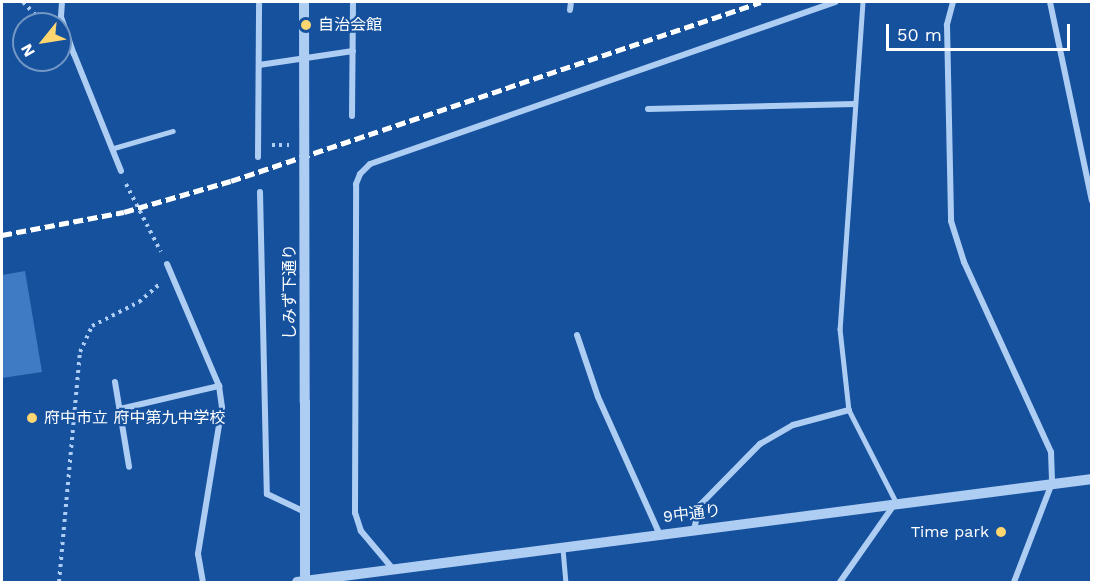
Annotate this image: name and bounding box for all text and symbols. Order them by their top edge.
north arrow [12,12,72,72]
scale bar [889,12,1074,50]
place label: 自治会館 [318,15,382,35]
marker: 自治会館 [299,18,313,32]
text: 50 m [897,24,942,45]
text: N [17,40,39,60]
street label: しみず下通り [280,244,300,340]
place label: 府中市立 府中第九中学校 [44,408,225,428]
marker: 府中市立 府中第九中学校 [25,411,39,425]
street label: 9中通り [662,501,722,527]
place label: Time park [911,522,989,542]
marker: Time park [994,525,1008,539]

